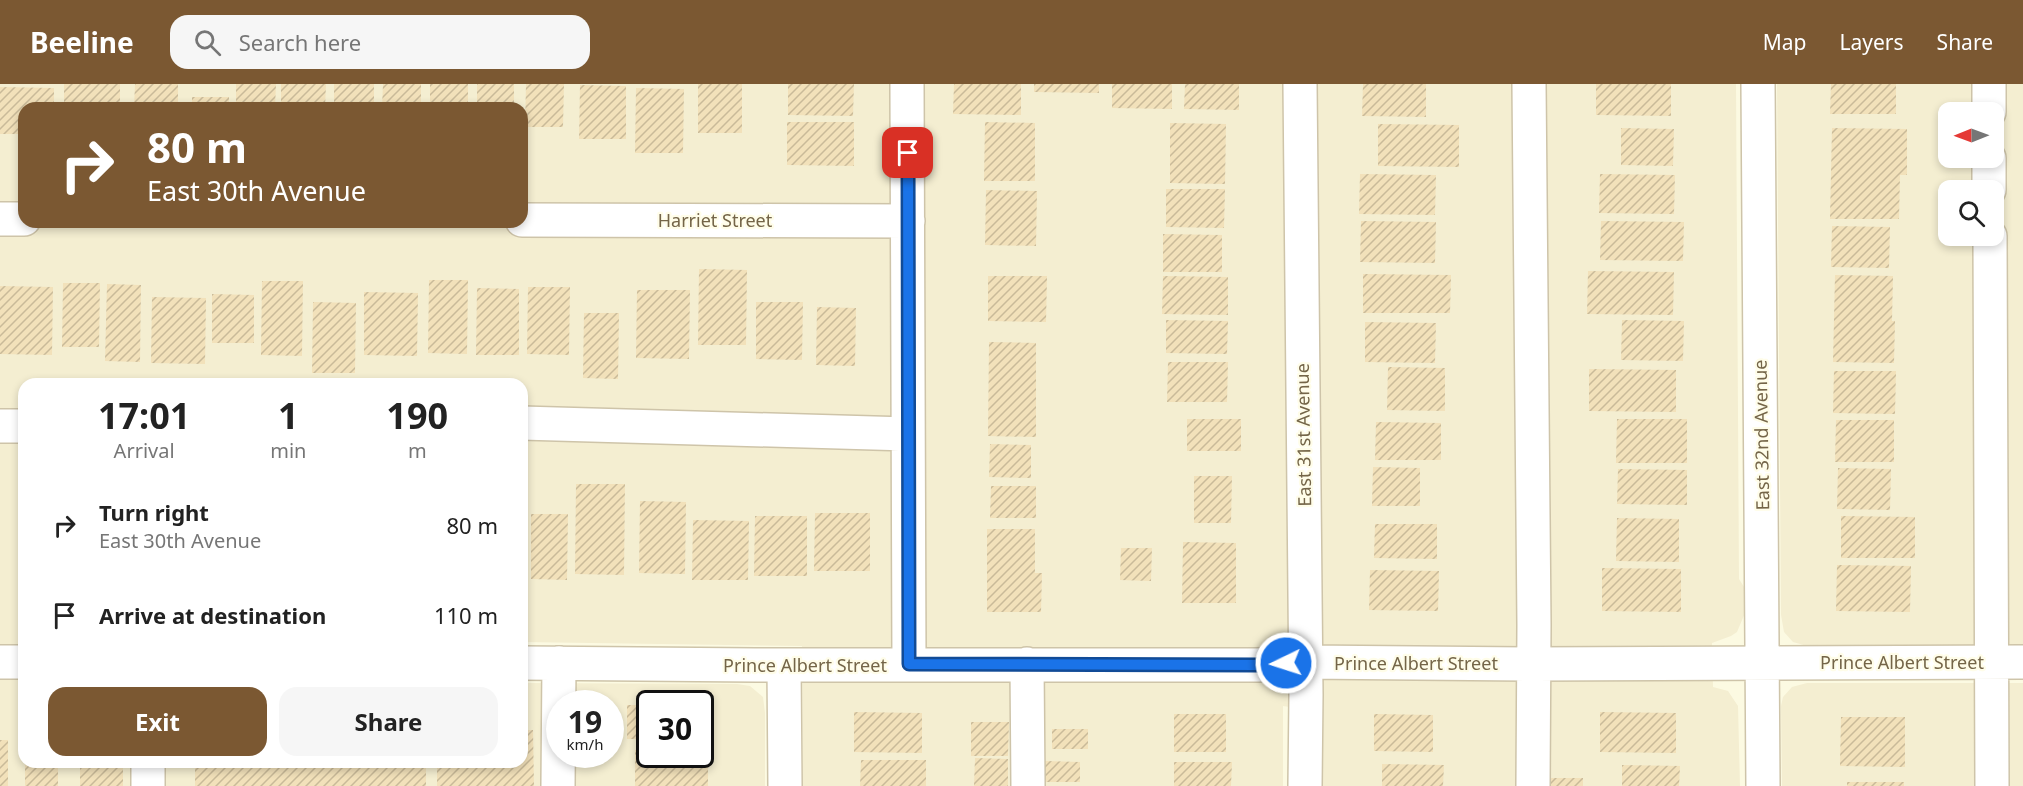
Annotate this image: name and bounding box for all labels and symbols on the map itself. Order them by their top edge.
north arrow [1938,102,2004,168]
pin [882,127,933,178]
street label: Harriet Street [658,208,773,232]
street label: East 32nd Avenue [1748,360,1774,510]
street label: East 31st Avenue [1290,363,1316,507]
position arrow [1254,631,1318,695]
street label: Prince Albert Street [1820,650,1984,674]
street label: Prince Albert Street [1334,651,1498,675]
street label: Prince Albert Street [723,653,887,677]
speed limit sign: 30 [636,690,714,768]

